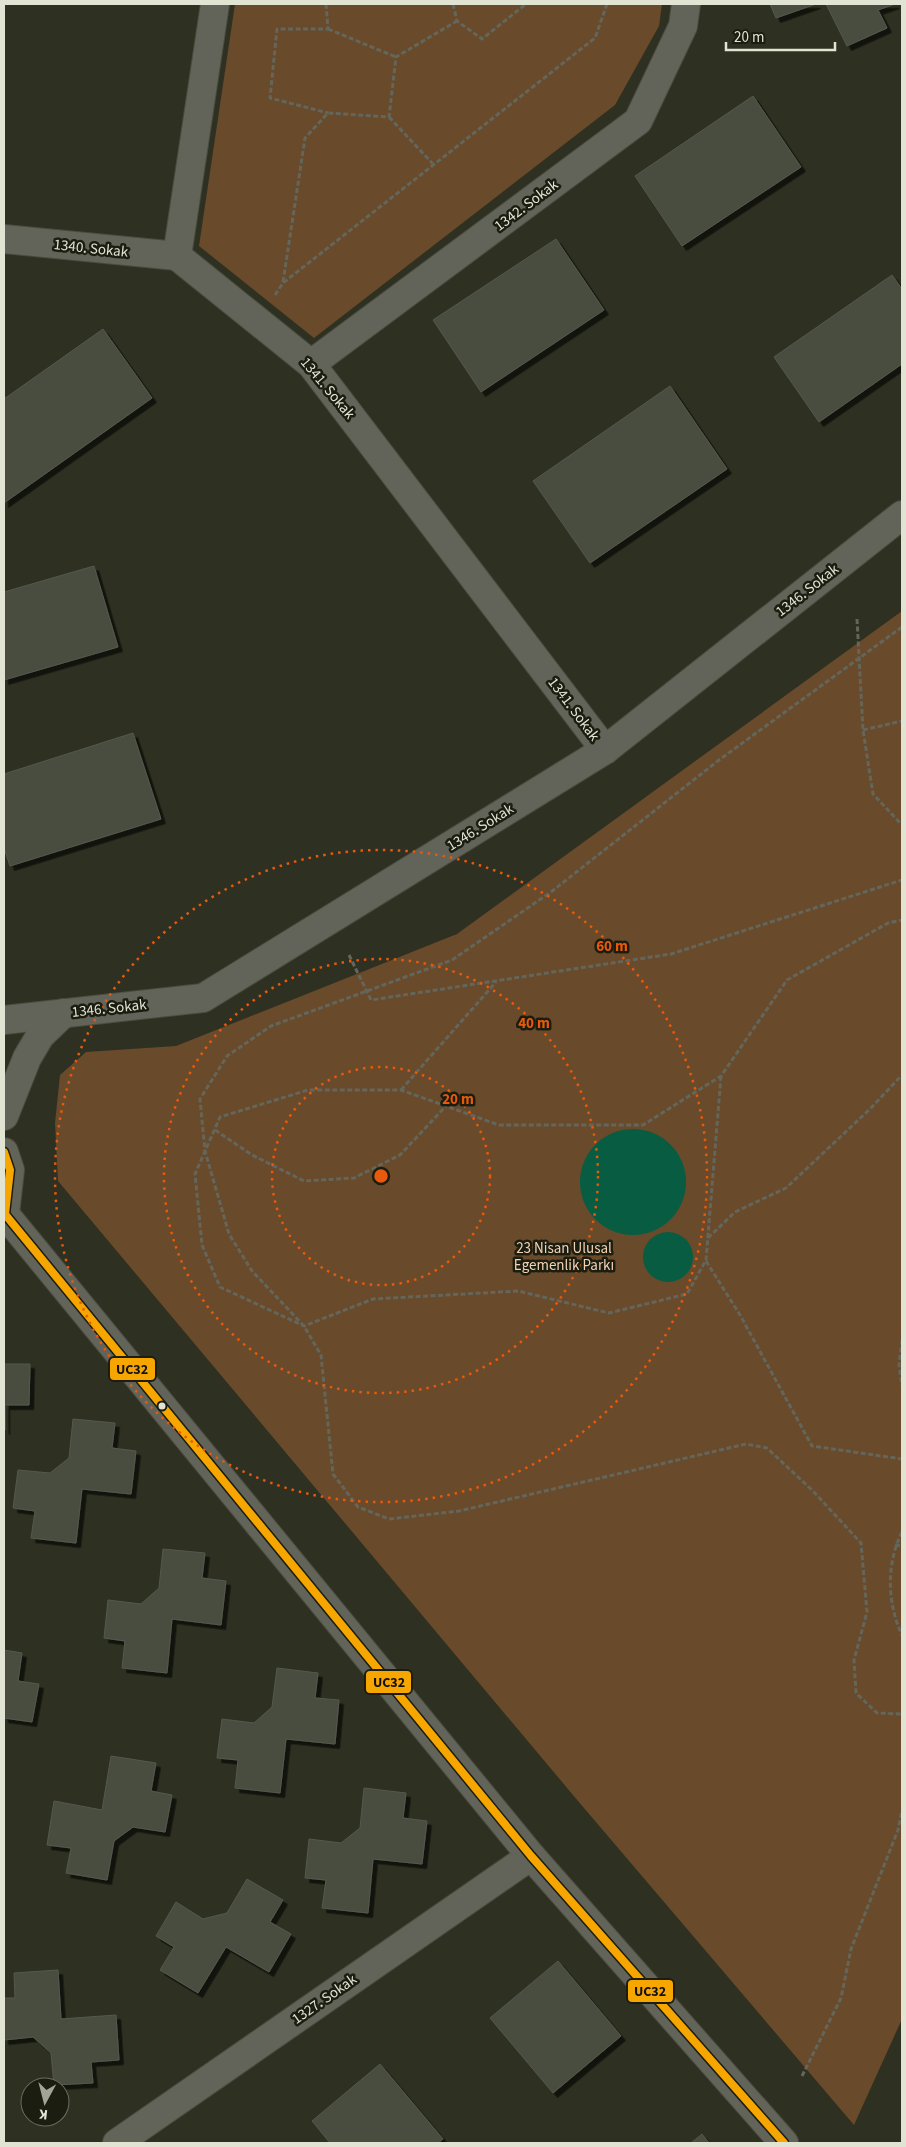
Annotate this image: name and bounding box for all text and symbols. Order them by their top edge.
scale bar [726,20,835,52]
text: 20 m [734,27,764,48]
street label: 1342. Sokak [490,174,563,236]
street label: 1340. Sokak [53,234,130,263]
street label: 1341. Sokak [295,353,360,424]
street label: 1346. Sokak [771,559,844,622]
street label: 1341. Sokak [543,673,605,746]
street label: 1346. Sokak [443,798,518,856]
text: 60 m [596,936,628,957]
street label: 1346. Sokak [71,994,148,1023]
text: 40 m [518,1013,550,1034]
text: 20 m [442,1089,474,1110]
centre of rings [372,1167,390,1185]
park label: 23 Nisan Ulusal Egemenlik Parkı [514,1238,614,1276]
line badge: UC32 [109,1357,156,1381]
text: UC32 [116,1360,148,1380]
unlabelled marker [157,1401,167,1411]
line badge: UC32 [365,1670,412,1694]
text: UC32 [373,1673,405,1693]
street label: 1327. Sokak [288,1969,361,2030]
line badge: UC32 [627,1979,674,2003]
text: UC32 [634,1982,666,2002]
north arrow [20,2077,70,2127]
text: K [38,2103,49,2124]

